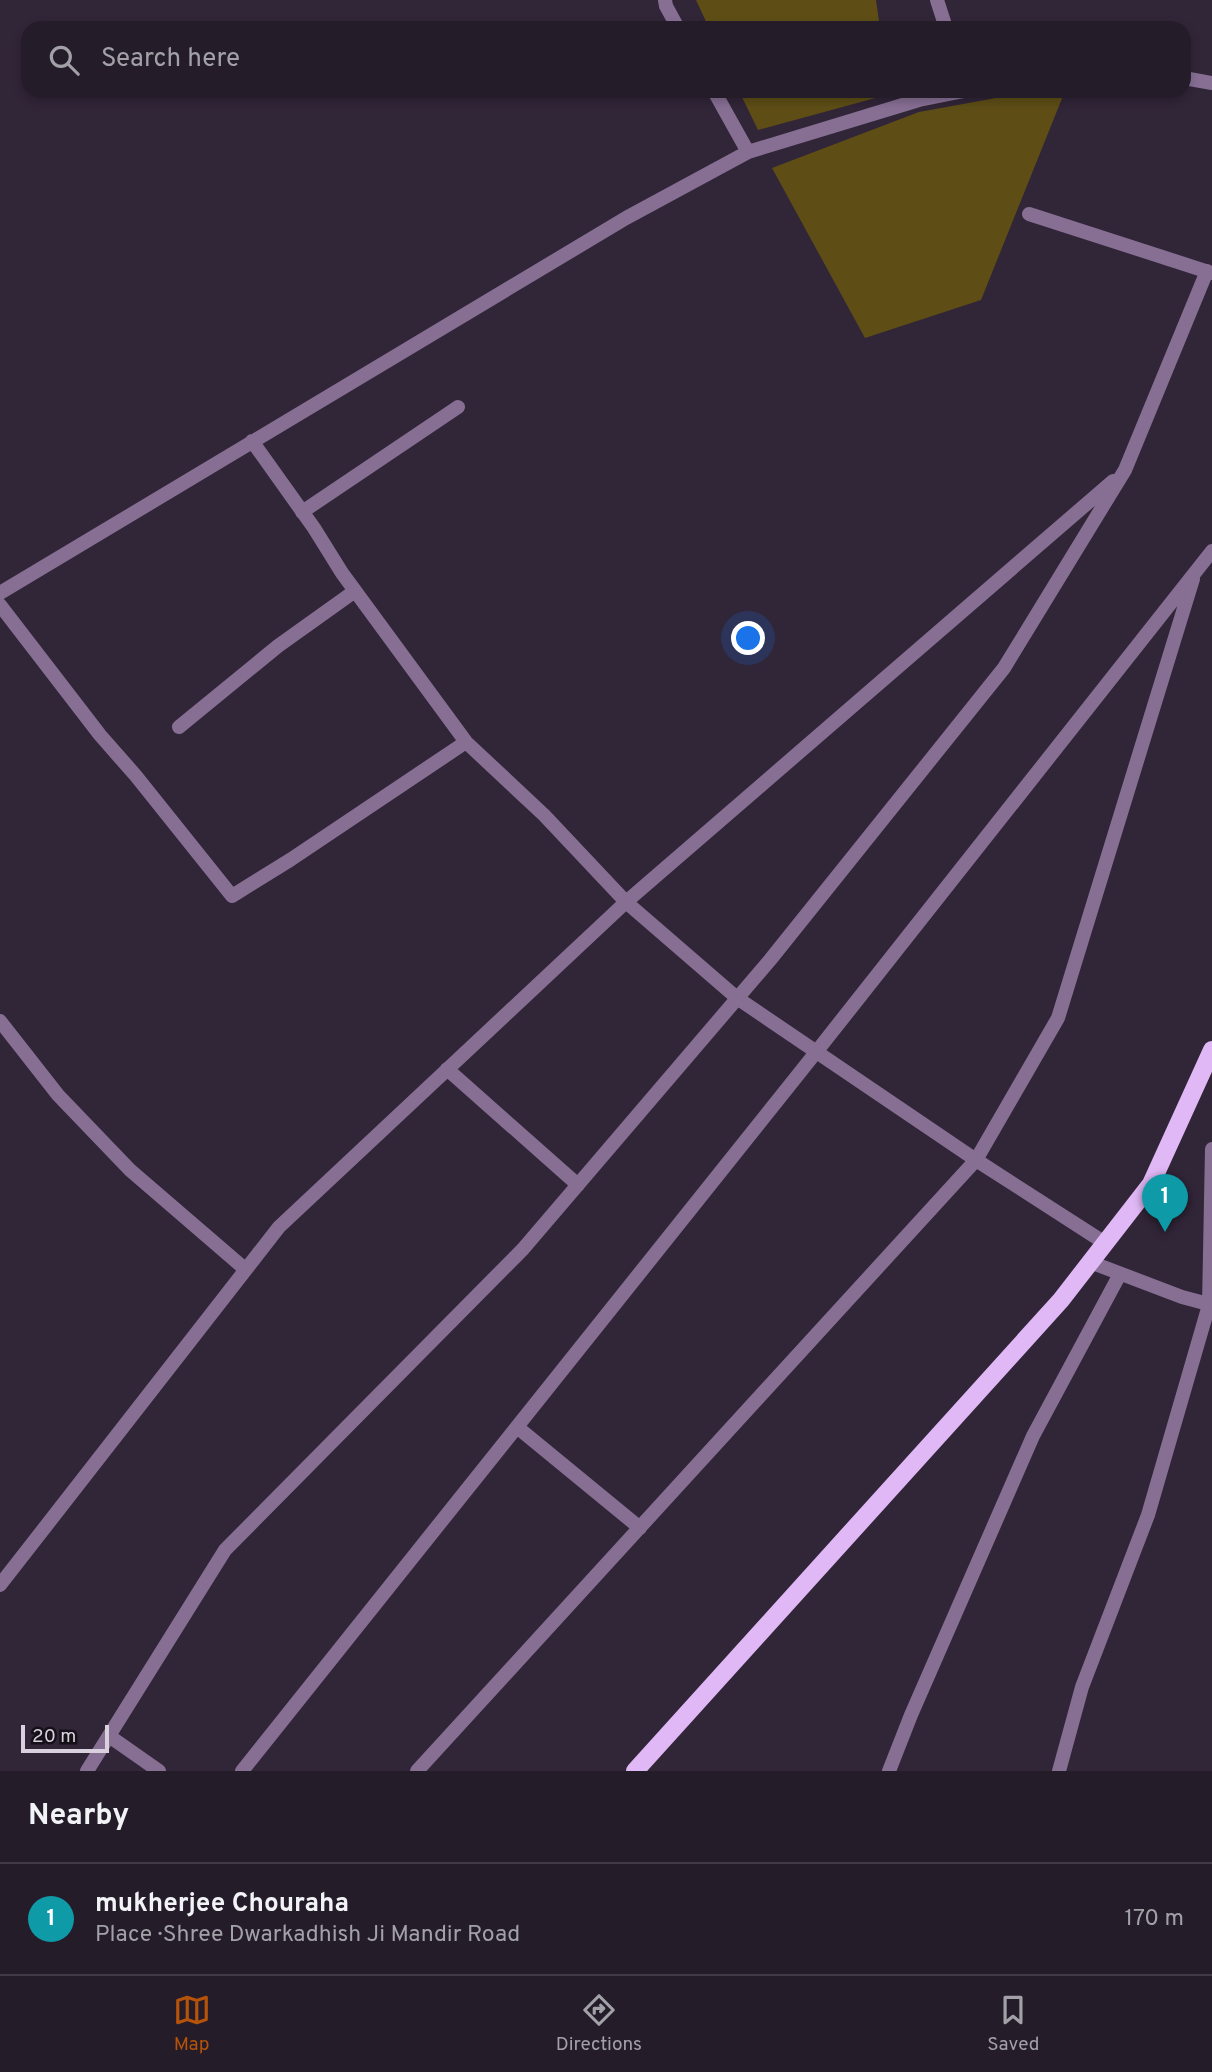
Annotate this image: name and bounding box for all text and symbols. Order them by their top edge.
search box [21,21,1191,98]
icon: search [45,41,83,79]
text: Search here [101,43,240,76]
your location [731,621,765,655]
pin: 1 [1142,1174,1188,1232]
scale bar [21,1722,108,1754]
text: 20 m [32,1725,76,1749]
text: Nearby [28,1798,129,1835]
text: mukherjee Chouraha [95,1888,349,1921]
text: 1 [46,1905,56,1934]
text: 170 m [1125,1905,1184,1934]
text: Place · Shree Dwarkadhish Ji Mandir Road [95,1921,520,1950]
tab: Map [173,1991,211,2057]
tab: Directions [556,1991,642,2057]
tab: Saved [987,1991,1039,2057]

